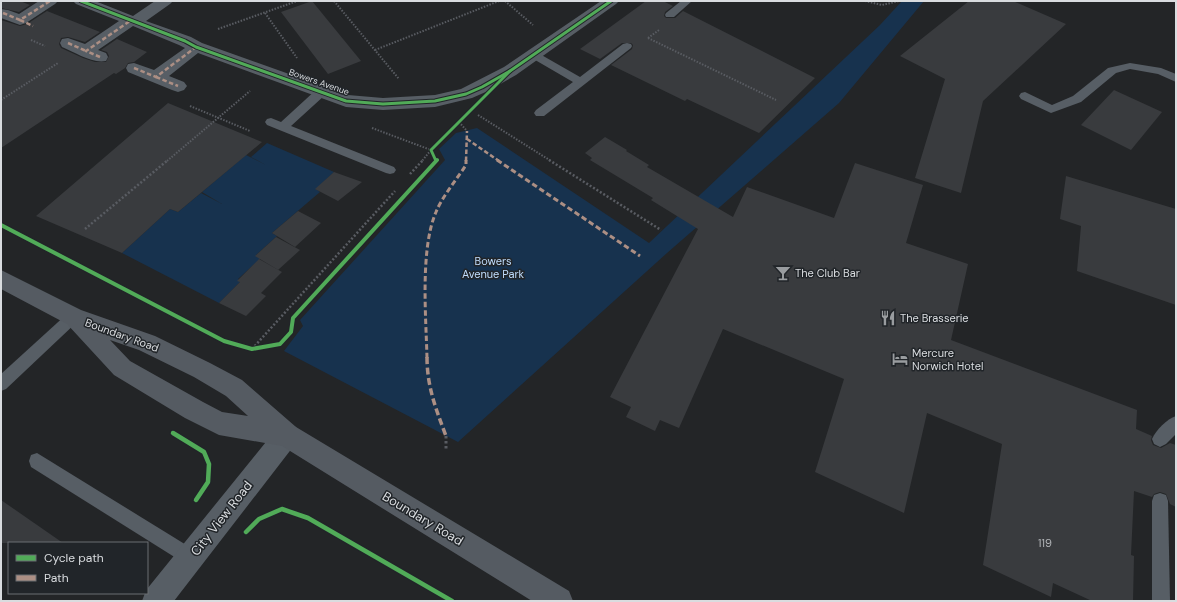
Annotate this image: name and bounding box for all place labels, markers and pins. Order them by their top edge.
bar icon: The Club Bar [774,264,792,282]
place label: The Club Bar [795,266,860,280]
restaurant icon: The Brasserie [879,309,897,327]
place label: The Brasserie [900,311,969,325]
place label: Mercure Norwich Hotel [912,346,983,373]
hotel icon: Mercure Norwich Hotel [891,350,909,368]

